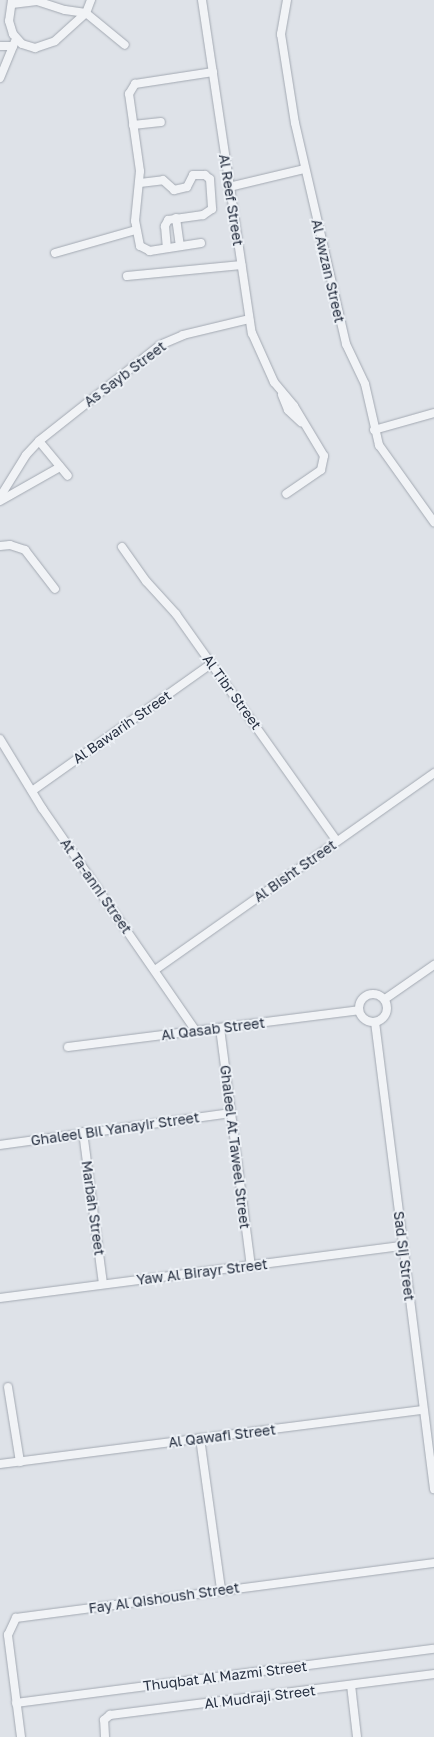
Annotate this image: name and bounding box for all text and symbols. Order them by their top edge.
street label: Al Reef Street [215,153,247,247]
street label: Al Awzan Street [308,218,348,324]
street label: As Sayb Street [81,338,169,410]
street label: Al Tibr Street [199,651,265,733]
street label: Al Bawarih Street [70,687,174,767]
street label: At Ta-anni Street [57,835,135,937]
street label: Al Bisht Street [251,836,339,906]
street label: Al Qasab Street [160,1014,266,1044]
street label: Ghaleel At Taweel Street [217,1064,253,1230]
street label: Ghaleel Bil Yanayir Street [30,1109,200,1149]
street label: Marbah Street [78,1160,108,1256]
street label: Sad Sij Street [390,1210,418,1302]
street label: Yaw Al Birayr Street [136,1256,268,1288]
street label: Al Qawafi Street [167,1421,277,1451]
street label: Fay Al Qishoush Street [88,1579,240,1617]
street label: Thuqbat Al Mazmi Street [142,1658,308,1694]
street label: Al Mudraji Street [203,1682,317,1712]

